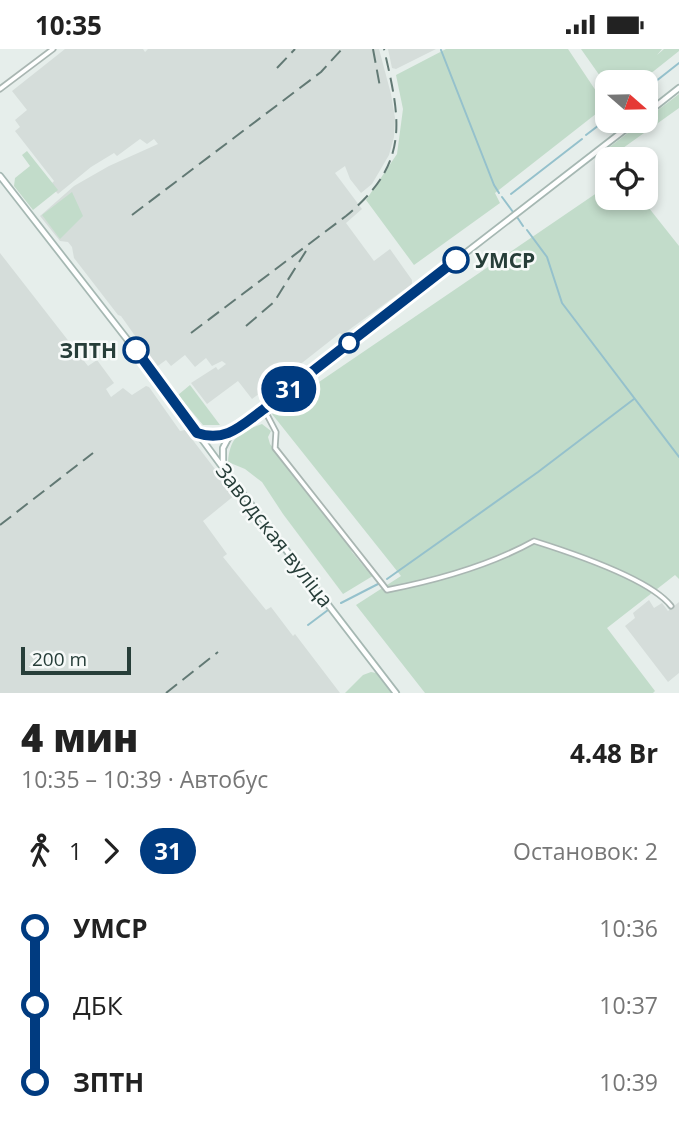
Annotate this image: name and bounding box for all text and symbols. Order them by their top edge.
text: 10:35 [35,7,102,43]
north arrow [595,70,658,133]
map controls [595,70,658,210]
button: locate [595,147,658,210]
place label: УМСР [475,246,535,274]
marker: УМСР [443,247,469,273]
unlabelled marker [339,333,359,353]
place label: ЗПТН [60,336,117,364]
marker: ЗПТН [123,337,149,363]
line badge: 31 [258,366,320,412]
text: 31 [275,372,303,405]
street label: Заводская вуліца [210,457,340,613]
scale bar [21,644,131,676]
text: 200 m [32,646,87,672]
text: 4 мин [21,711,138,763]
text: 4.48 Br [570,735,658,771]
text: 10:35 – 10:39 · Автобус [21,763,268,795]
icon: walk [21,832,59,870]
icon: forward [92,832,130,870]
text: 31 [154,834,182,867]
text: 1 [69,835,82,867]
text: Остановок: 2 [513,835,658,867]
text: УМСР [73,910,148,946]
text: 10:36 [599,912,658,944]
text: ДБК [73,987,123,1023]
text: 10:37 [599,989,658,1021]
text: ЗПТН [73,1064,144,1100]
text: 10:39 [599,1066,658,1098]

